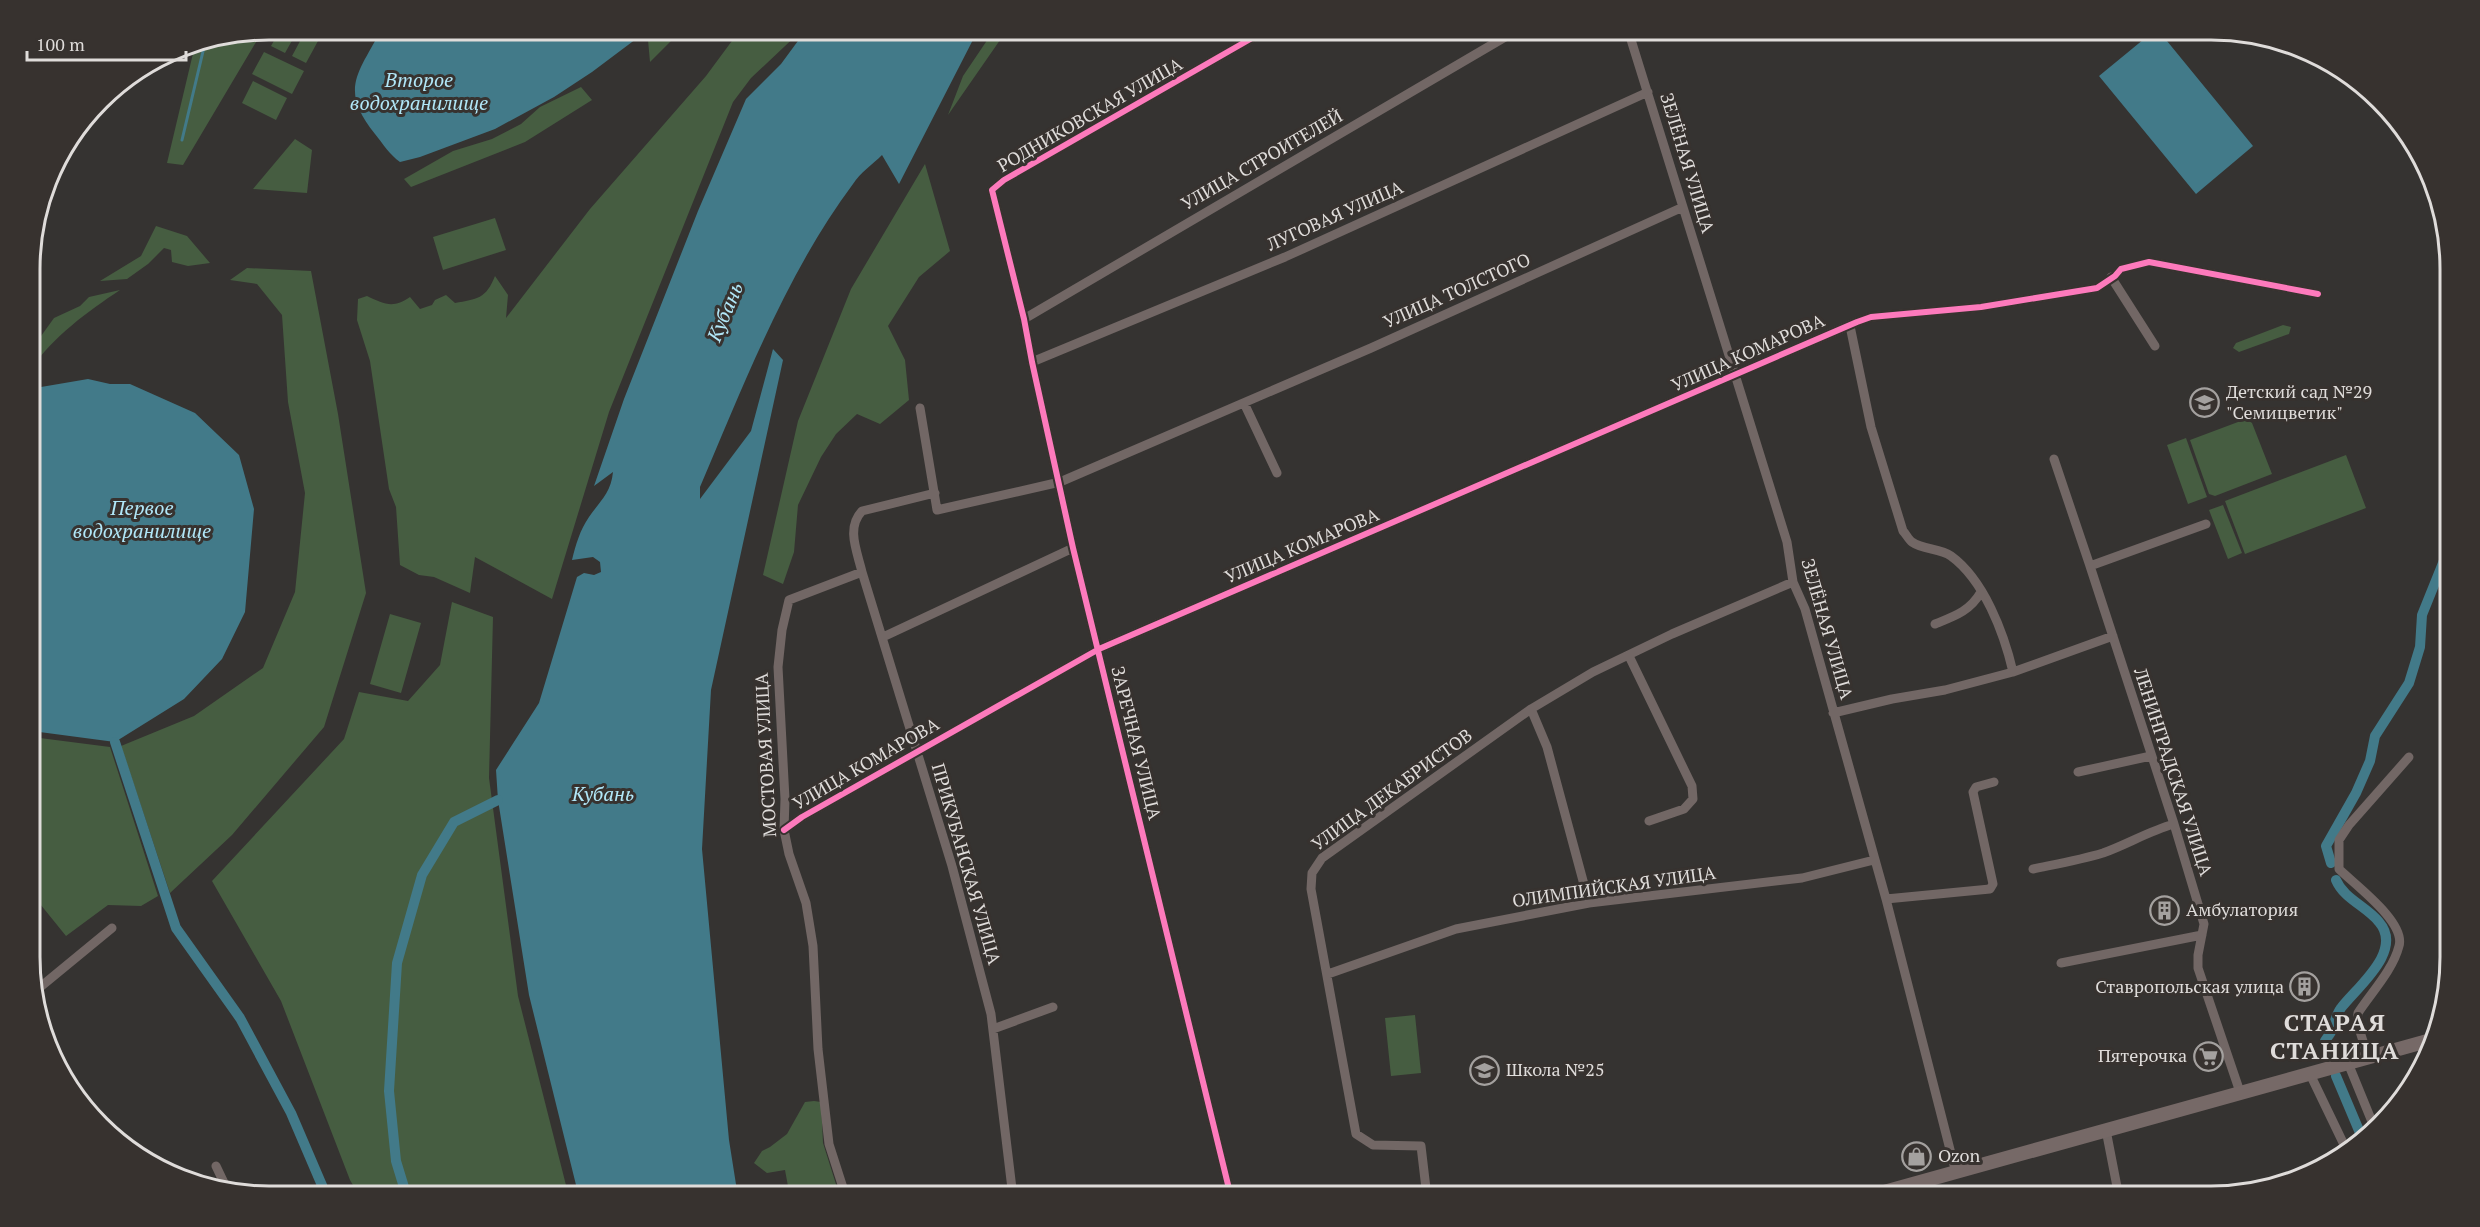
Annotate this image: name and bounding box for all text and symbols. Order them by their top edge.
scale bar [27,24,186,62]
text: 100 m [36,32,85,56]
street label: РОДНИКОВСКАЯ УЛИЦА [993,51,1187,177]
water label: Второе водохранилище [350,66,488,116]
street label: ЗЕЛЁНАЯ УЛИЦА [1655,90,1721,236]
street label: УЛИЦА СТРОИТЕЛЕЙ [1177,103,1346,215]
street label: ЛУГОВАЯ УЛИЦА [1262,174,1407,256]
street label: УЛИЦА ТОЛСТОГО [1379,247,1534,333]
water label: Кубань [700,278,749,346]
street label: УЛИЦА КОМАРОВА [1667,307,1829,397]
place label: Детский сад №29 "Семицветик" [2226,379,2372,424]
school or university icon: Детский сад №29 "Семицветик" [2189,386,2221,418]
water label: Первое водохранилище [73,494,211,544]
street label: УЛИЦА КОМАРОВА [1221,501,1383,588]
street label: ЗЕЛЁНАЯ УЛИЦА [1796,556,1860,703]
street label: ЗАРЕЧНАЯ УЛИЦА [1106,663,1168,823]
street label: ЛЕНИНГРАДСКАЯ УЛИЦА [2129,664,2219,879]
street label: МОСТОВАЯ УЛИЦА [749,672,781,838]
street label: УЛИЦА КОМАРОВА [788,711,944,815]
street label: УЛИЦА ДЕКАБРИСТОВ [1306,723,1477,856]
street label: ПРИКУБАНСКАЯ УЛИЦА [927,760,1007,968]
water label: Кубань [571,780,634,807]
street label: ОЛИМПИЙСКАЯ УЛИЦА [1510,860,1718,912]
building icon: Амбулатория [2149,894,2181,926]
place label: Амбулатория [2186,897,2298,921]
building icon: Ставропольская улица [2289,971,2321,1003]
place label: Ставропольская улица [2095,974,2284,998]
district label: СТАРАЯ СТАНИЦА [2270,1006,2400,1066]
supermarket icon: Пятерочка [2192,1040,2224,1072]
place label: Пятерочка [2098,1043,2187,1067]
school or university icon: Школа №25 [1469,1054,1501,1086]
place label: Школа №25 [1506,1057,1605,1081]
shop icon: Ozon [1901,1140,1933,1172]
place label: Ozon [1938,1143,1981,1167]

